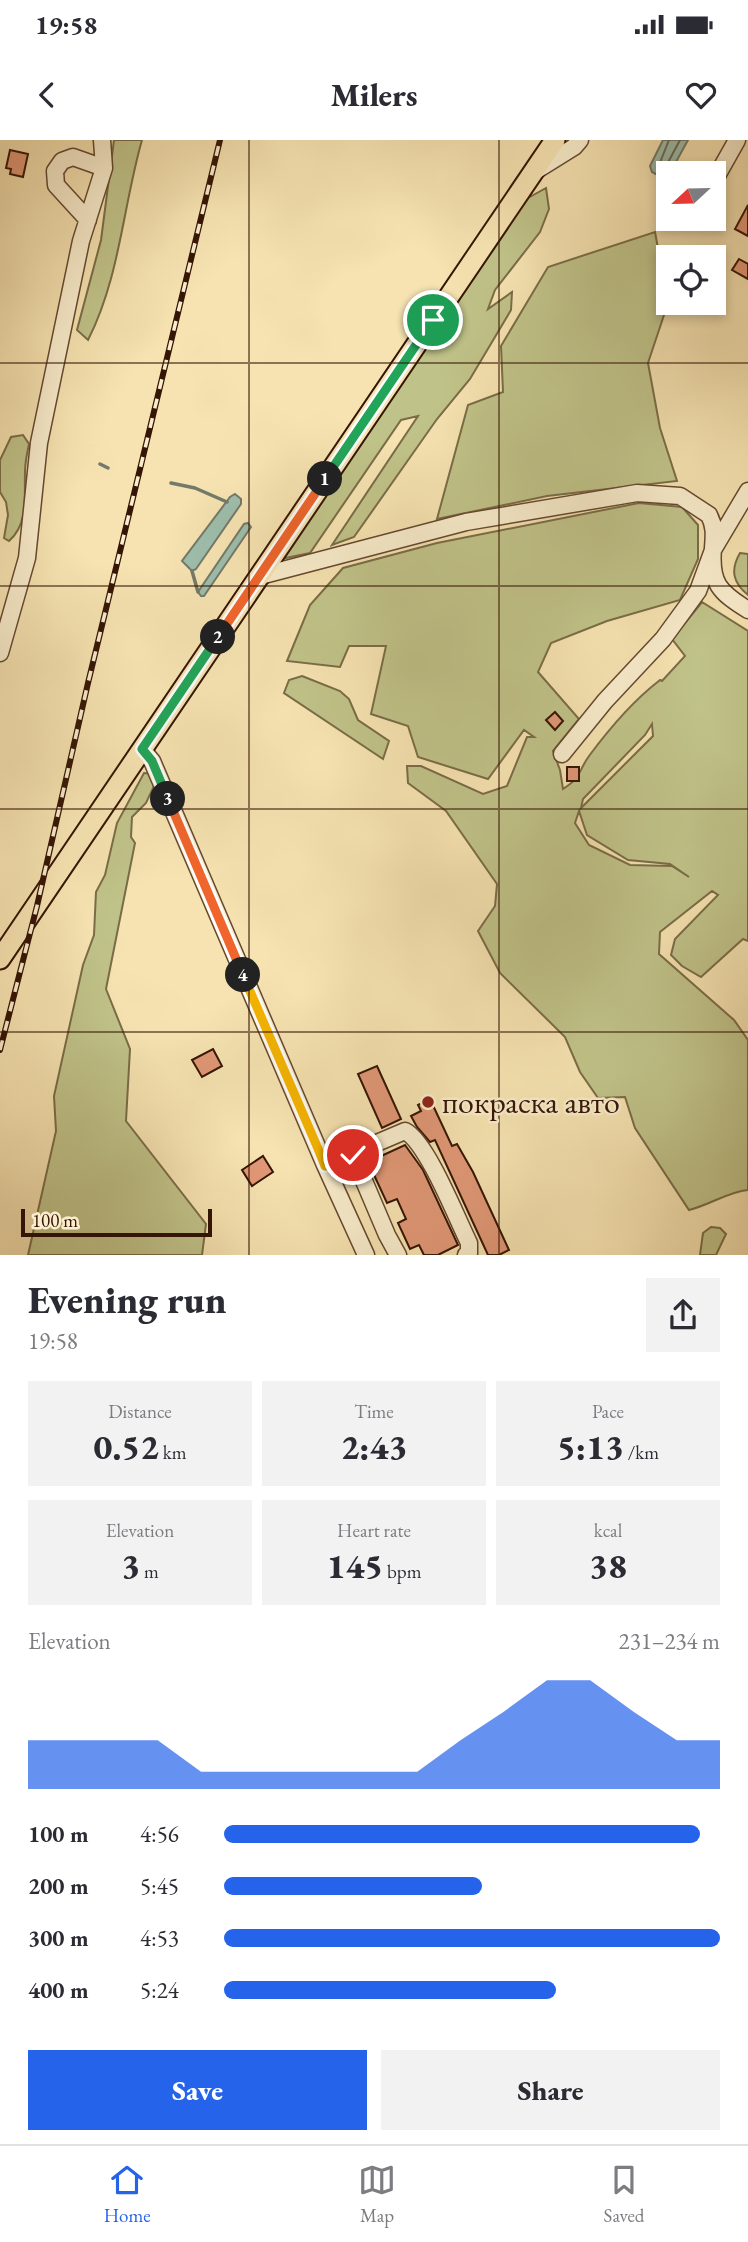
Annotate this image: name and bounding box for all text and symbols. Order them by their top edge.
text: 19:58 [35,8,97,42]
text: Milers [330,74,418,116]
icon: back [28,76,66,114]
icon: heart [682,76,720,114]
north arrow [656,161,726,231]
map controls [656,161,726,315]
button: locate [656,245,726,315]
pin [403,290,463,350]
icon: arrive [414,301,452,339]
pin: 1 [308,462,342,496]
text: 1 [319,466,330,491]
pin: 2 [200,620,235,654]
text: 2 [212,624,223,649]
pin: 3 [150,782,186,816]
text: 3 [162,786,173,811]
pin: 4 [226,958,260,992]
text: 4 [237,962,248,987]
place label: покраска авто [442,1081,620,1123]
marker: покраска авто [420,1094,436,1110]
pin [323,1125,383,1185]
icon: check [334,1136,372,1174]
scale bar [21,1206,212,1238]
text: 100 m [32,1208,78,1233]
text: Evening run [28,1275,226,1324]
button: share [646,1278,720,1352]
text: 19:58 [28,1326,78,1356]
text: Distance [108,1399,172,1424]
text: Time [354,1399,394,1424]
text: Pace [592,1399,624,1424]
text: 0.52 [94,1424,159,1469]
text: 2:43 [341,1424,407,1469]
text: 5:13 [557,1424,624,1469]
text: km [159,1440,187,1465]
text: /km [624,1440,659,1465]
text: Elevation [106,1518,174,1543]
text: Heart rate [337,1518,411,1543]
text: kcal [594,1518,622,1543]
text: 3 [121,1543,140,1588]
text: 145 [327,1543,383,1588]
text: 38 [589,1543,627,1588]
text: m [140,1559,159,1584]
text: bpm [383,1559,421,1584]
text: Elevation [28,1626,111,1656]
text: 231–234 m [619,1626,720,1656]
text: 100 m [28,1819,89,1849]
text: 4:56 [140,1819,179,1849]
text: 200 m [28,1871,89,1901]
text: 5:45 [140,1871,179,1901]
text: 300 m [28,1923,89,1953]
text: 4:53 [140,1923,179,1953]
text: 400 m [28,1975,89,2005]
text: 5:24 [140,1975,179,2005]
button: Save [28,2050,367,2130]
button: Share [381,2050,720,2130]
tab: Home [104,2161,151,2228]
tab: Map [358,2161,396,2228]
tab: Saved [604,2161,644,2228]

